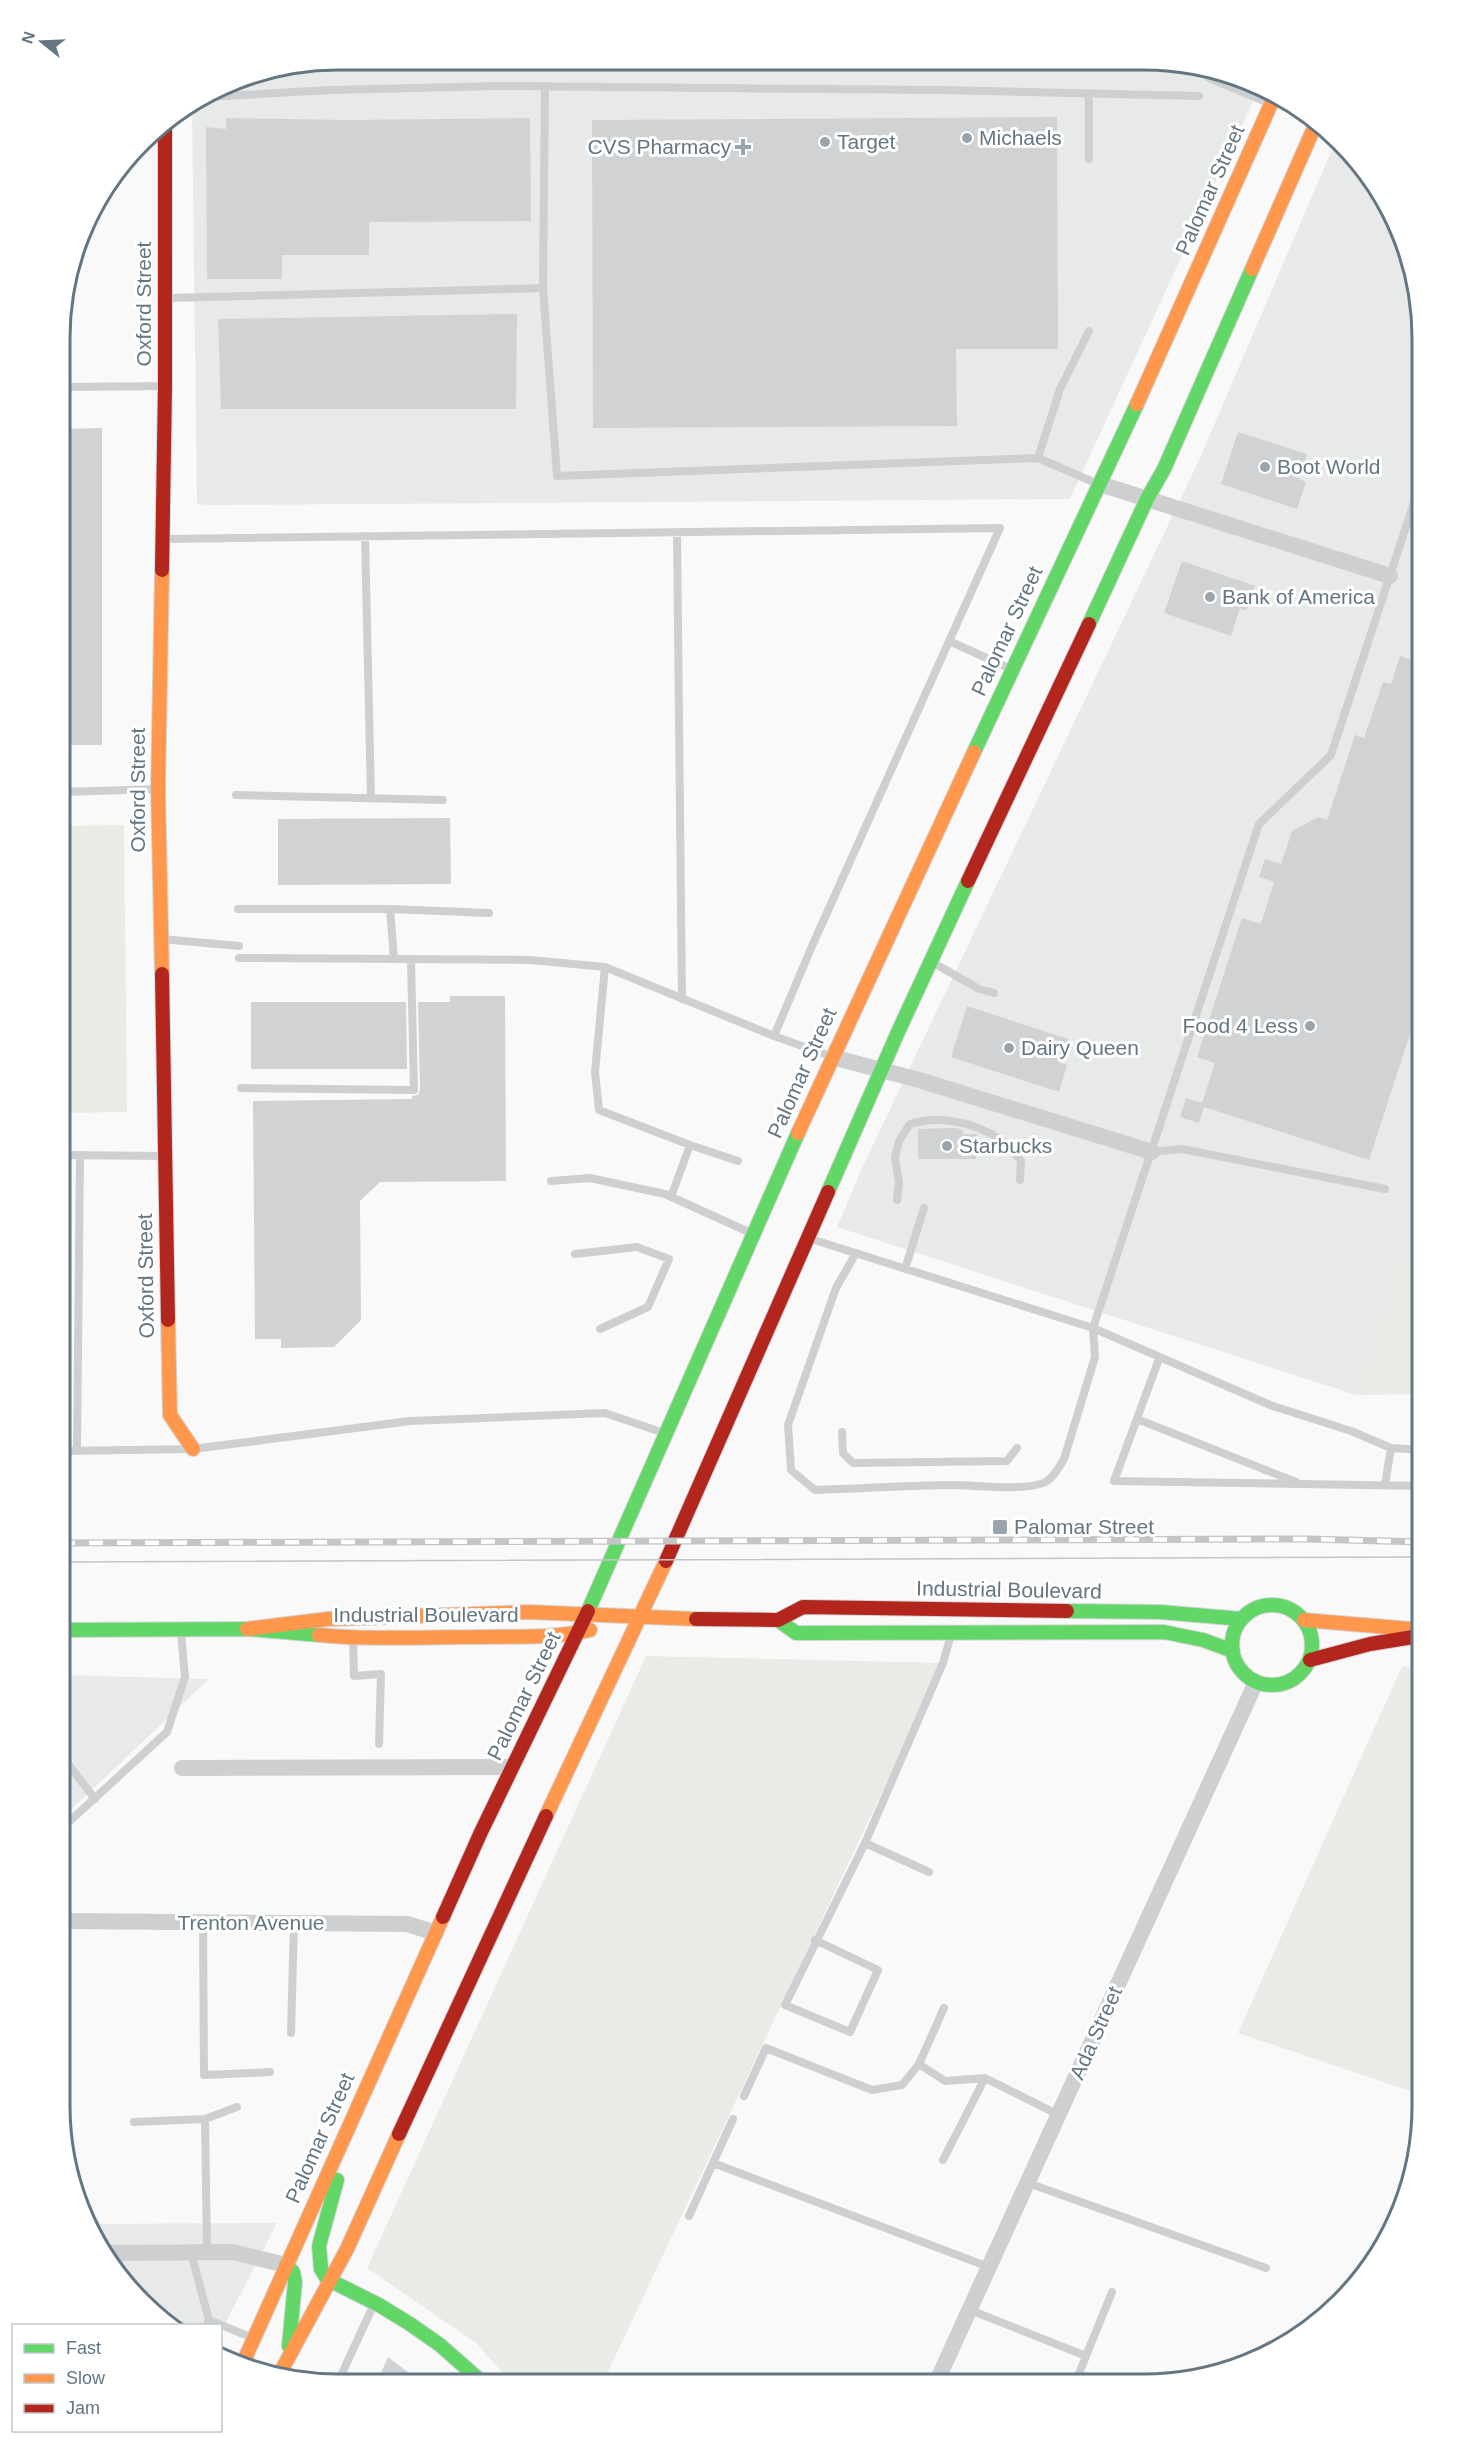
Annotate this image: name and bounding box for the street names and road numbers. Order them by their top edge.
street label: Palomar Street [1171,121,1249,258]
street label: Oxford Street [132,241,155,366]
street label: Palomar Street [967,562,1047,699]
street label: Oxford Street [126,727,149,852]
street label: Palomar Street [763,1004,841,1141]
street label: Oxford Street [133,1213,158,1339]
street label: Industrial Boulevard [916,1576,1102,1603]
street label: Industrial Boulevard [333,1603,519,1626]
street label: Palomar Street [483,1628,565,1764]
street label: Trenton Avenue [177,1911,325,1934]
street label: Ada Street [1065,1983,1126,2083]
street label: Palomar Street [281,2069,359,2206]

